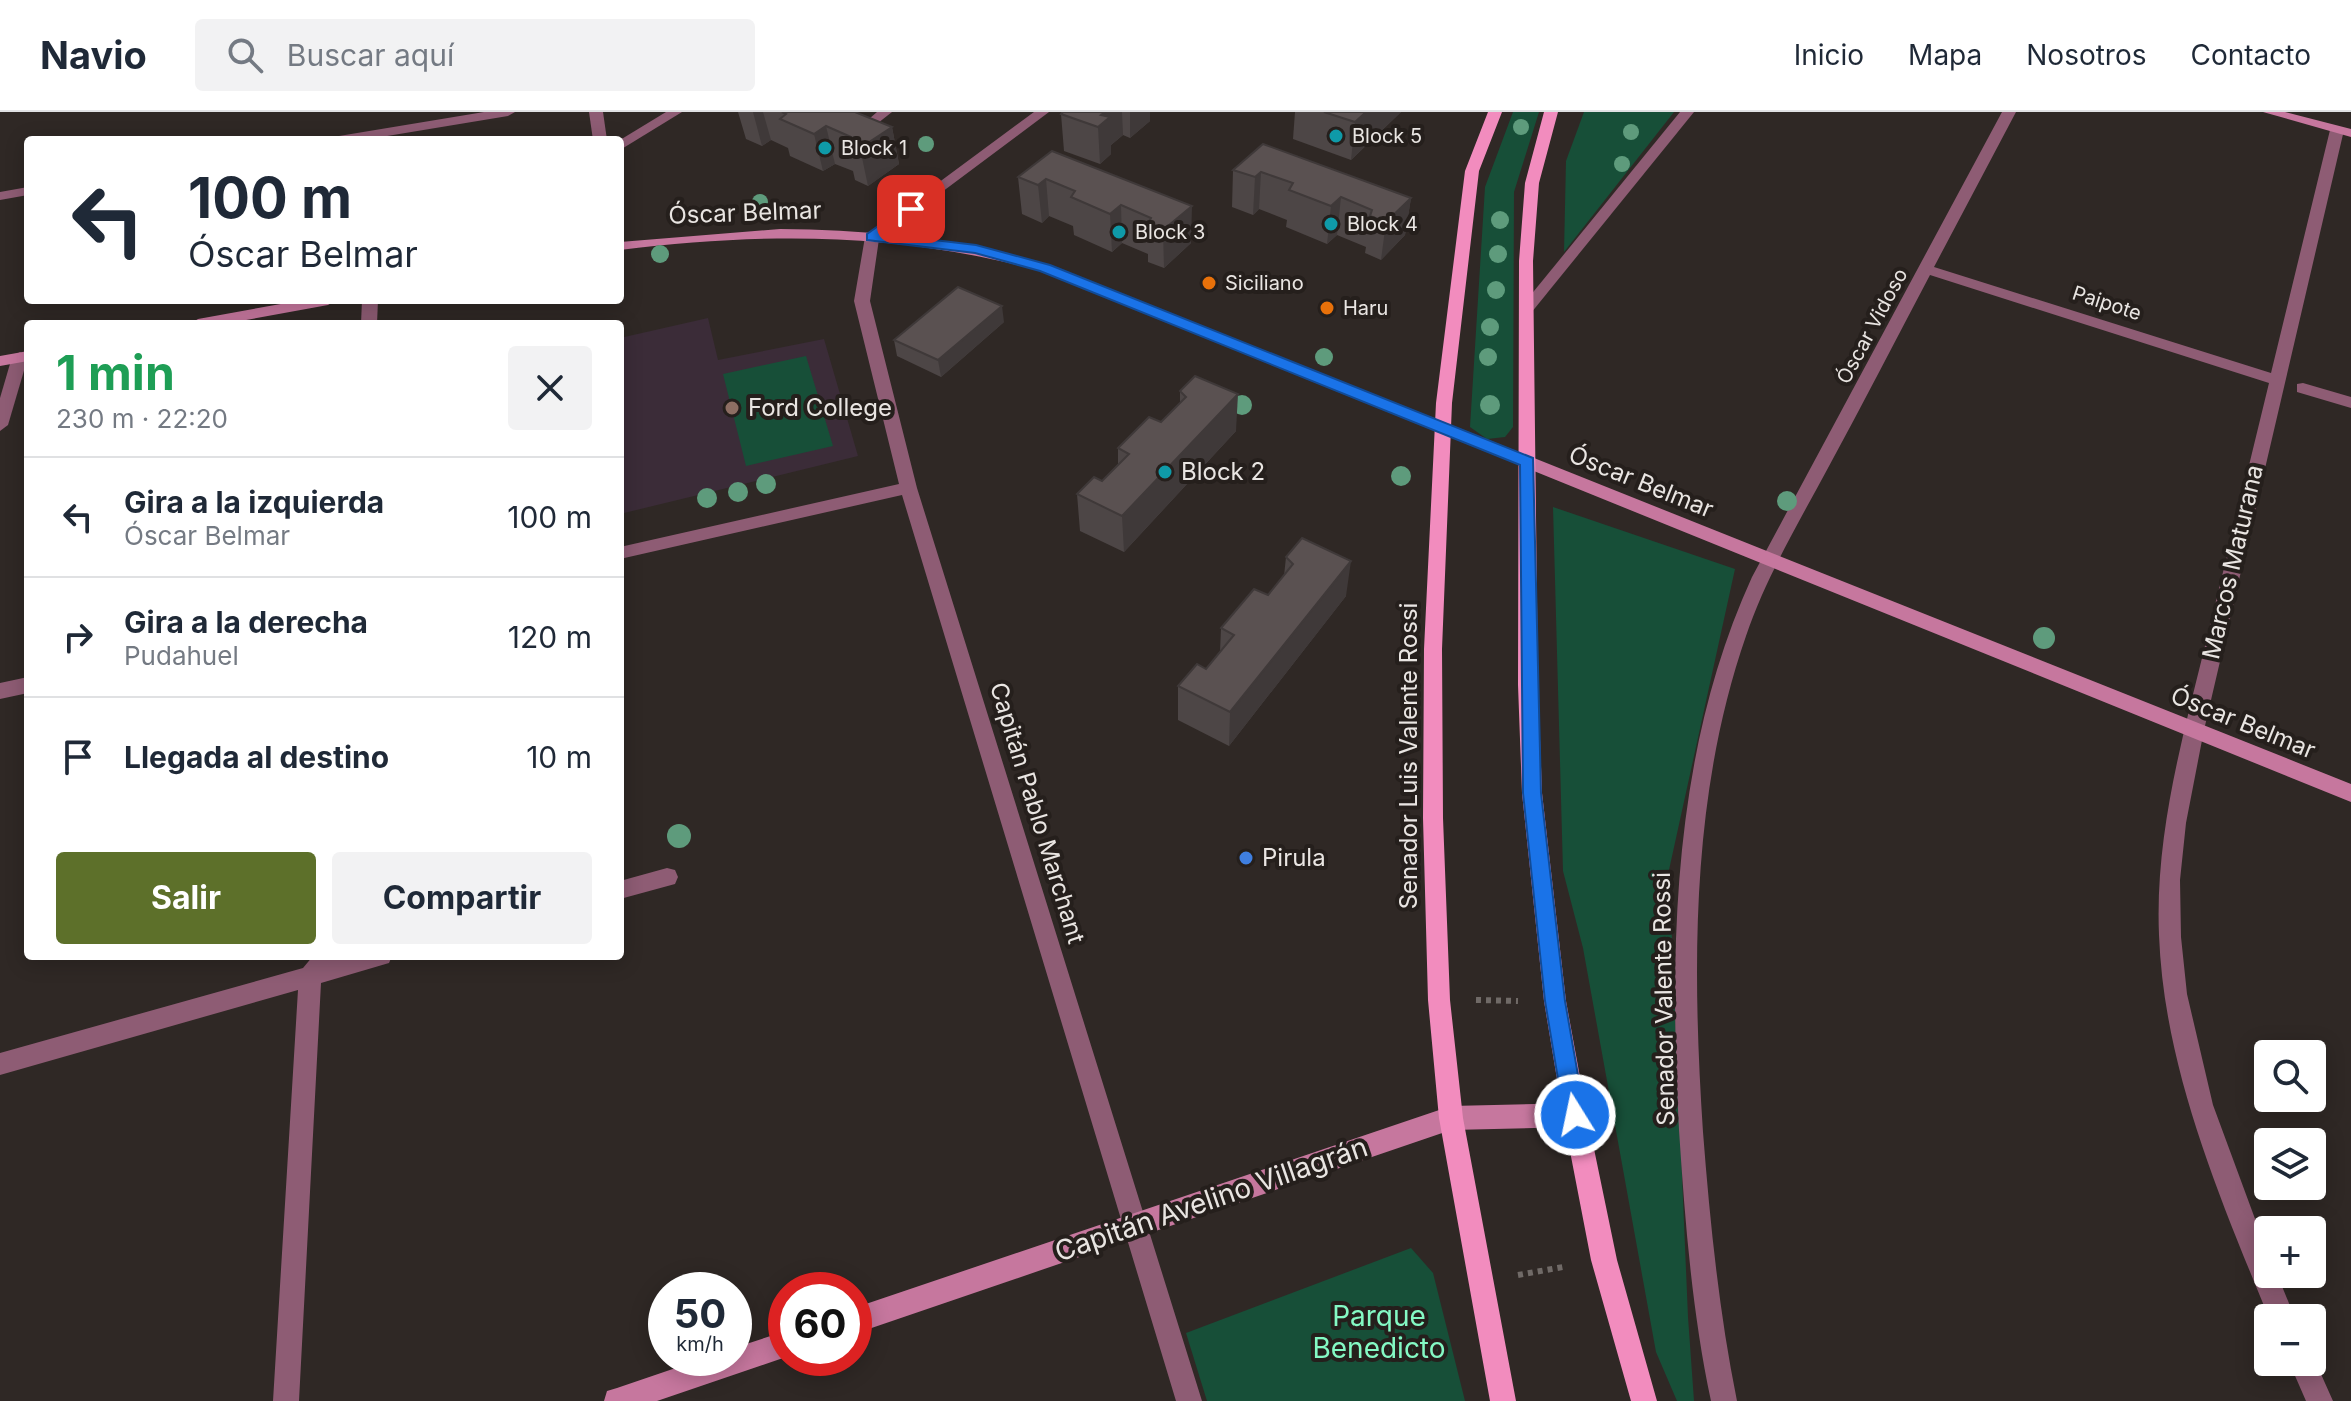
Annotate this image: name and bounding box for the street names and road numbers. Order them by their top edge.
street label: Óscar Belmar [668,195,822,230]
street label: Óscar Vidoso [1831,264,1912,388]
street label: Paipote [2069,281,2145,325]
street label: Óscar Belmar [1565,439,1718,524]
street label: Marcos Maturana [2196,462,2269,662]
street label: Senador Luis Valente Rossi [1394,603,1423,909]
street label: Capitán Pablo Marchant [984,679,1091,947]
street label: Óscar Belmar [2167,680,2320,765]
street label: Senador Valente Rossi [1647,872,1680,1126]
street label: Capitán Avelino Villagrán [1050,1129,1372,1269]

